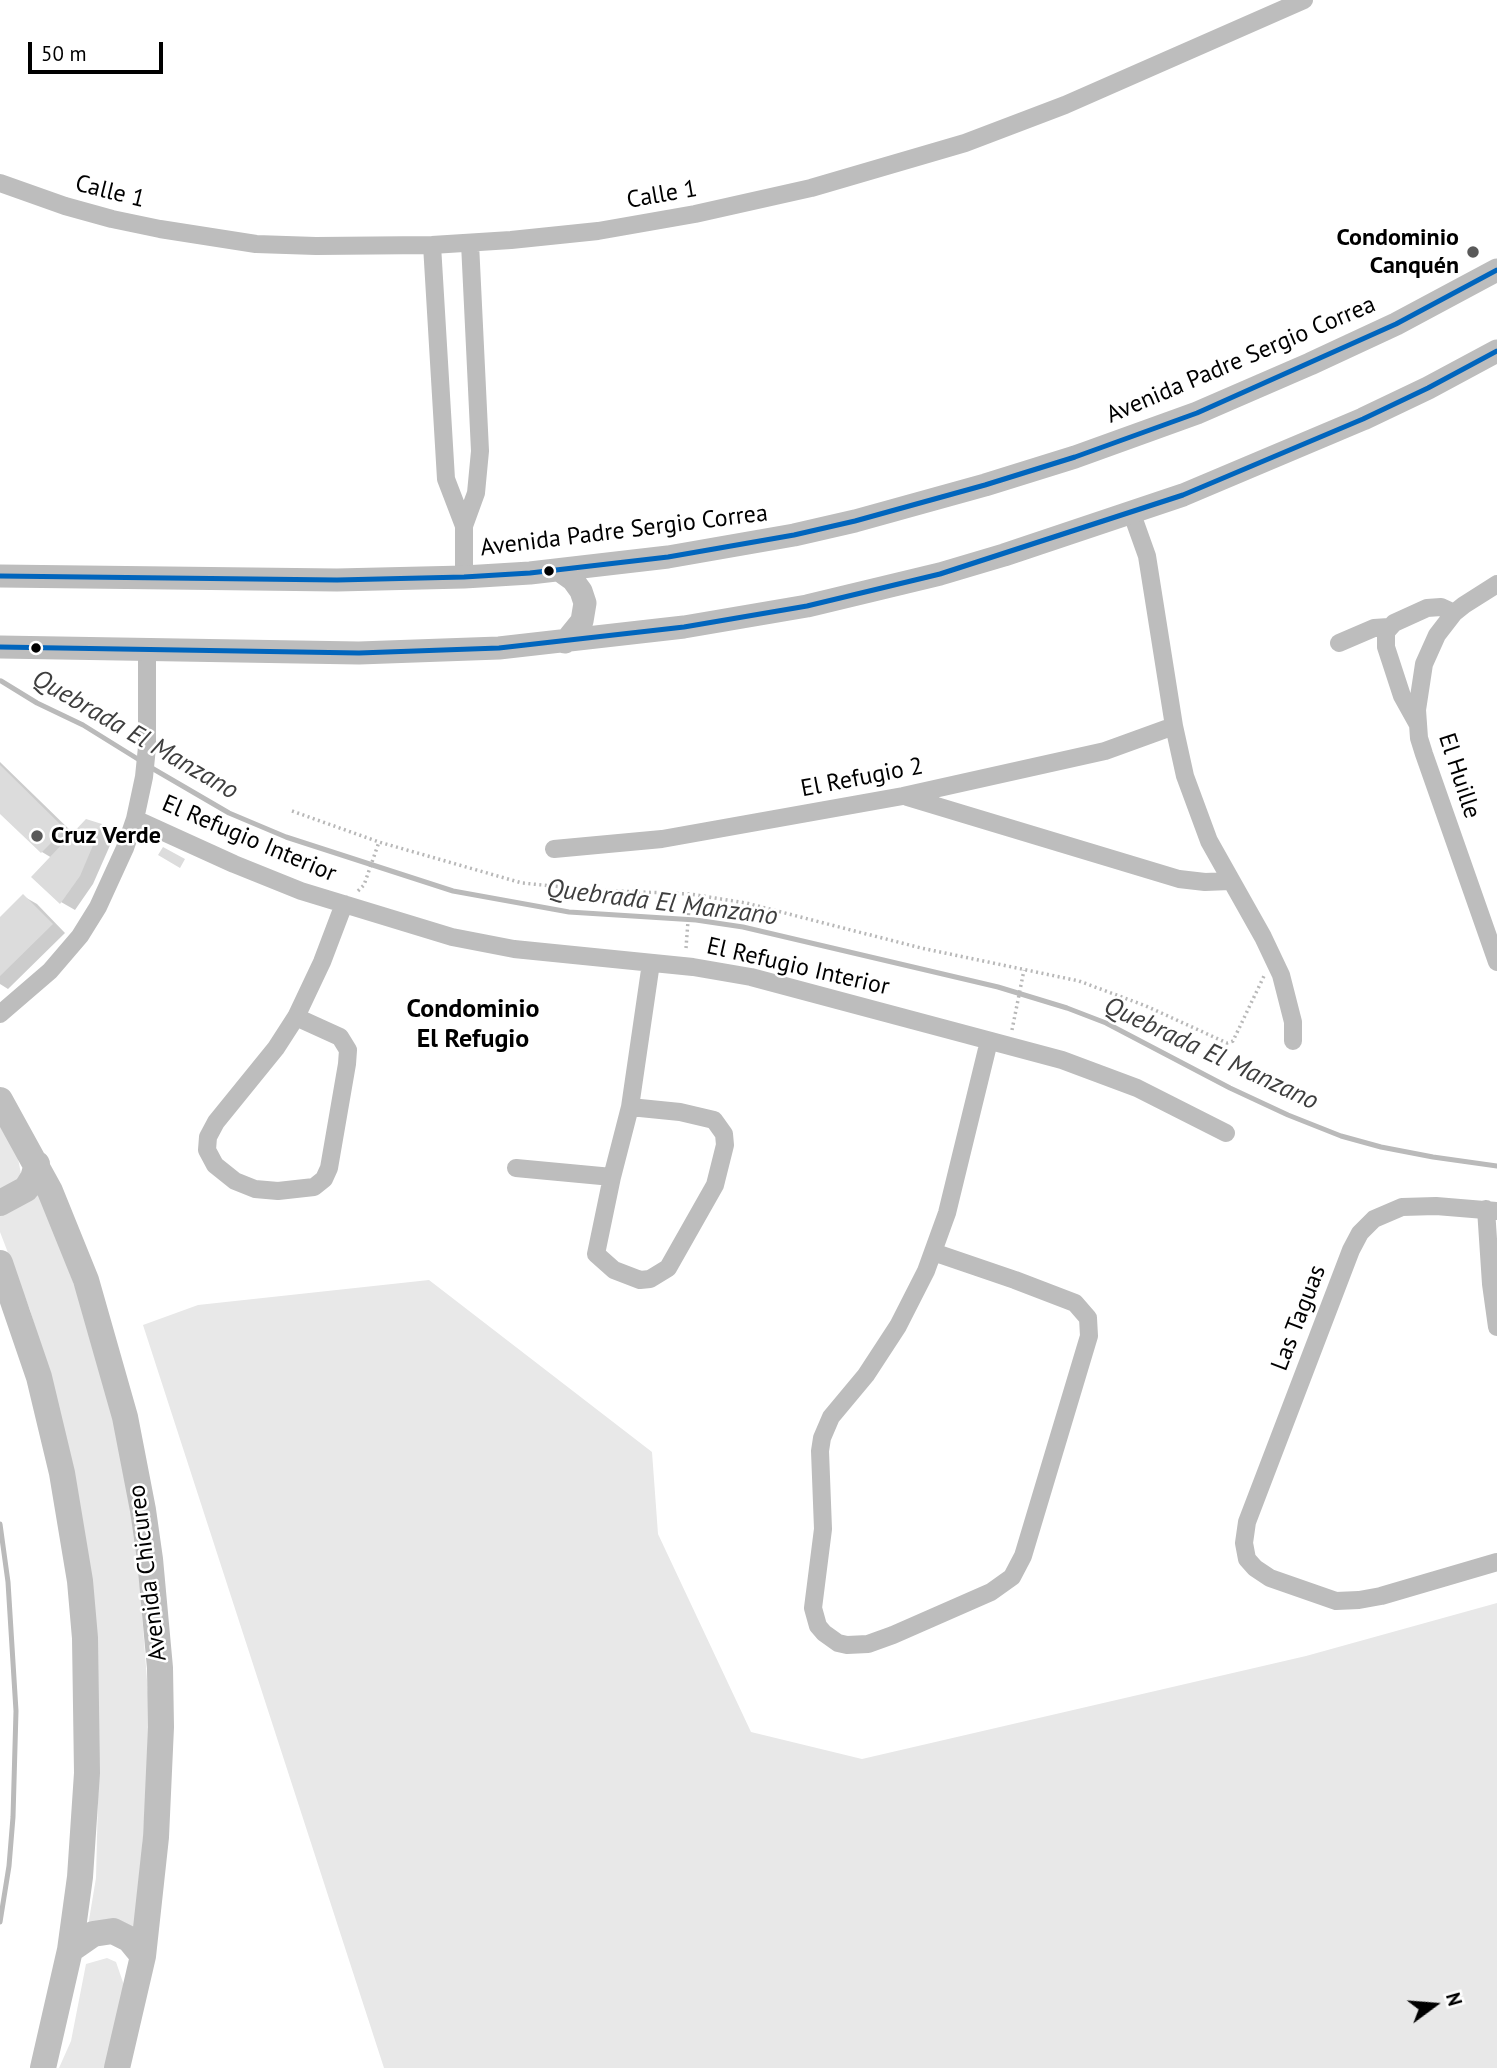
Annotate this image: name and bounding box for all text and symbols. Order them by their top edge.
scale bar [32,28,166,72]
text: 50 m [41,40,87,67]
street label: Calle 1 [72,169,148,215]
street label: Calle 1 [625,175,699,215]
place label: Condominio Canquén [1336,224,1459,280]
marker: Condominio Canquén [1465,244,1481,260]
street label: Avenida Padre Sergio Correa [1102,290,1380,430]
street label: Avenida Padre Sergio Correa [479,499,769,563]
unlabelled marker [542,564,556,578]
unlabelled marker [29,641,43,655]
water label: Quebrada El Manzano [26,663,244,807]
street label: El Huille [1432,730,1486,822]
street label: El Refugio 2 [798,752,926,804]
street label: El Refugio Interior [158,789,340,889]
place label: Cruz Verde [51,822,161,850]
marker: Cruz Verde [29,828,45,844]
water label: Quebrada El Manzano [545,873,779,933]
street label: El Refugio Interior [704,932,892,1002]
water label: Quebrada El Manzano [1099,991,1323,1117]
district label: Condominio El Refugio [407,994,539,1056]
street label: Las Taguas [1266,1261,1332,1375]
street label: Avenida Chicureo [123,1483,173,1663]
north arrow [1399,1970,1469,2040]
text: N [1441,1990,1467,2009]

